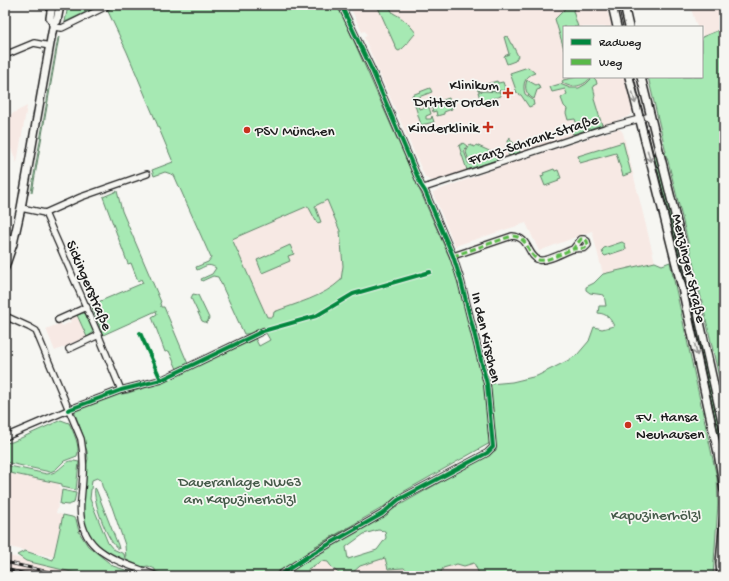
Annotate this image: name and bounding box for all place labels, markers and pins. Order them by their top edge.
place label: Klinikum Dritter Orden [413,77,499,112]
marker: Klinikum Dritter Orden [502,87,514,99]
place label: Kinderklinik [408,120,480,138]
marker: Kinderklinik [482,121,494,133]
place label: PSV München [254,123,335,141]
marker: PSV München [242,125,252,135]
place label: FV. Hansa Neuhausen [635,409,704,444]
marker: FV. Hansa Neuhausen [623,420,633,430]

